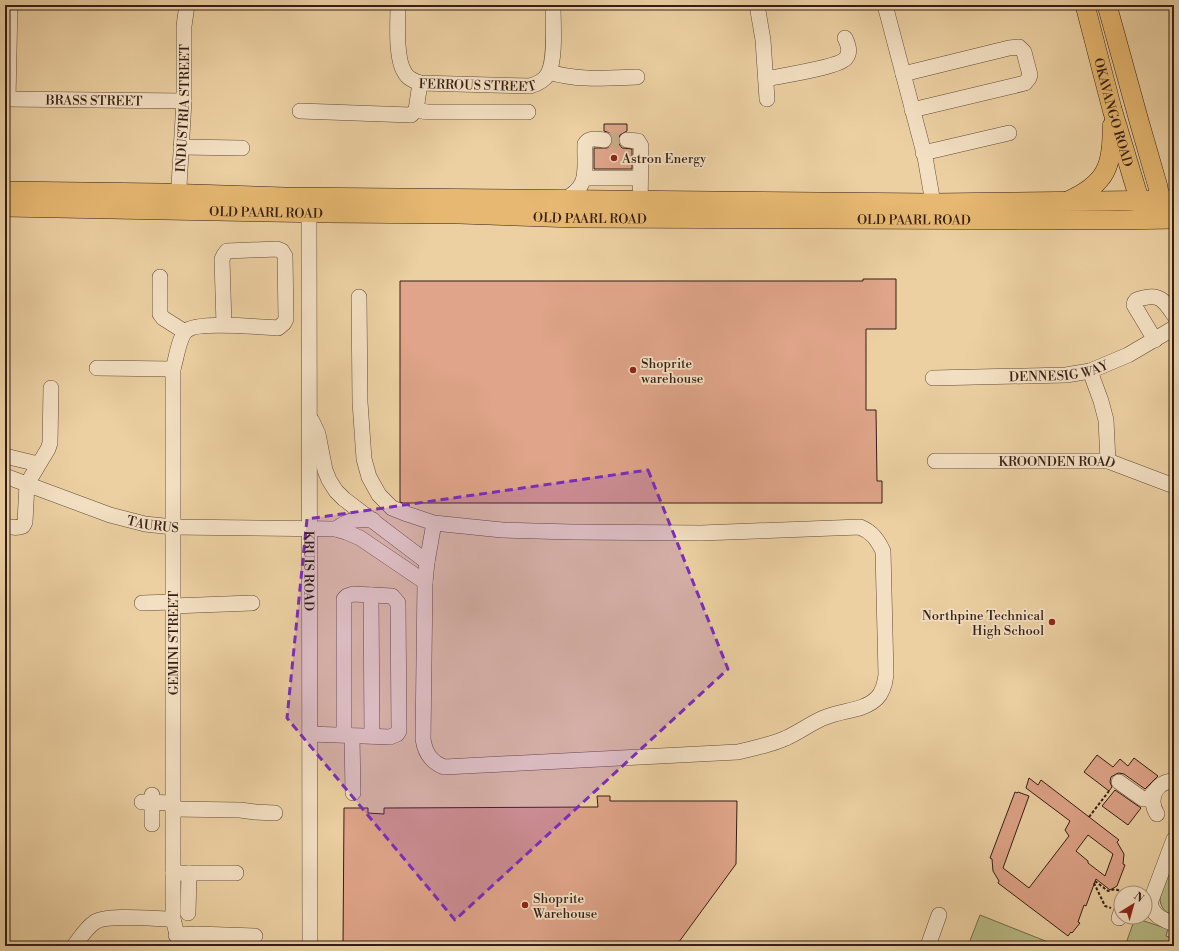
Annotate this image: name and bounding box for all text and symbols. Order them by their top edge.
street label: INDUSTRIA STREET [173,44,193,173]
street label: OKAVANGO ROAD [1090,56,1136,169]
street label: FERROUS STREET [418,76,539,96]
street label: BRASS STREET [44,92,143,110]
place label: Astron Energy [621,151,707,167]
marker: Astron Energy [609,153,619,163]
street label: OLD PAARL ROAD [209,204,323,222]
street label: OLD PAARL ROAD [533,210,647,227]
street label: OLD PAARL ROAD [857,212,971,228]
place label: Shoprite warehouse [640,356,704,387]
street label: DENNESIG WAY [1009,357,1112,385]
marker: Shoprite warehouse [628,365,638,375]
street label: KROONDEN ROAD [998,454,1118,472]
street label: TAURUS [125,513,179,536]
street label: KRUIS ROAD [300,531,317,611]
street label: GEMINI STREET [166,591,182,695]
place label: Northpine Technical High School [922,608,1044,639]
marker: Northpine Technical High School [1047,617,1057,627]
north arrow [1113,885,1153,925]
text: N [1131,890,1146,906]
place label: Shoprite Warehouse [532,891,598,922]
marker: Shoprite Warehouse [520,900,530,910]

